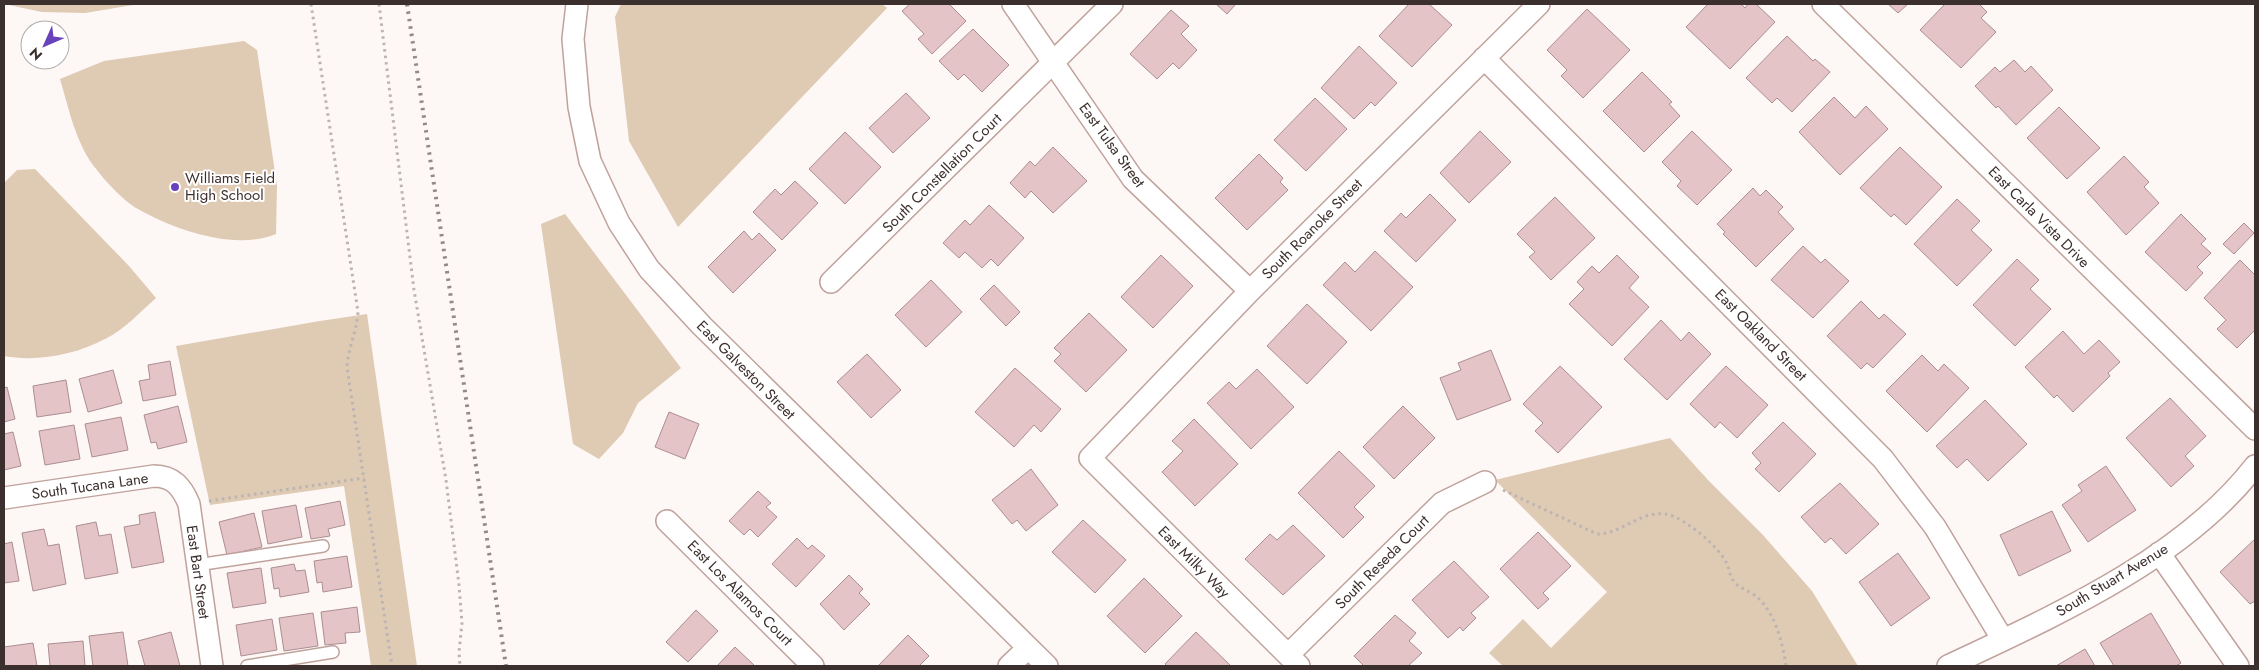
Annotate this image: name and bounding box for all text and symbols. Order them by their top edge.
north arrow [20,20,70,70]
text: N [25,43,47,65]
street label: East Tulsa Street [1074,98,1151,192]
street label: South Constellation Court [877,108,1007,238]
street label: East Carla Vista Drive [1983,161,2095,273]
place label: Williams Field High School [185,167,275,206]
street label: South Roanoke Street [1257,173,1368,284]
marker: Williams Field High School [169,181,181,193]
street label: East Oakland Street [1710,284,1812,386]
street label: East Galveston Street [692,316,801,425]
street label: South Tucana Lane [30,467,150,505]
street label: South Reseda Court [1330,510,1434,614]
street label: East Milky Way [1153,521,1235,603]
street label: East Bart Street [181,524,216,621]
street label: East Los Alamos Court [682,535,798,651]
street label: South Stuart Avenue [2052,538,2172,622]

